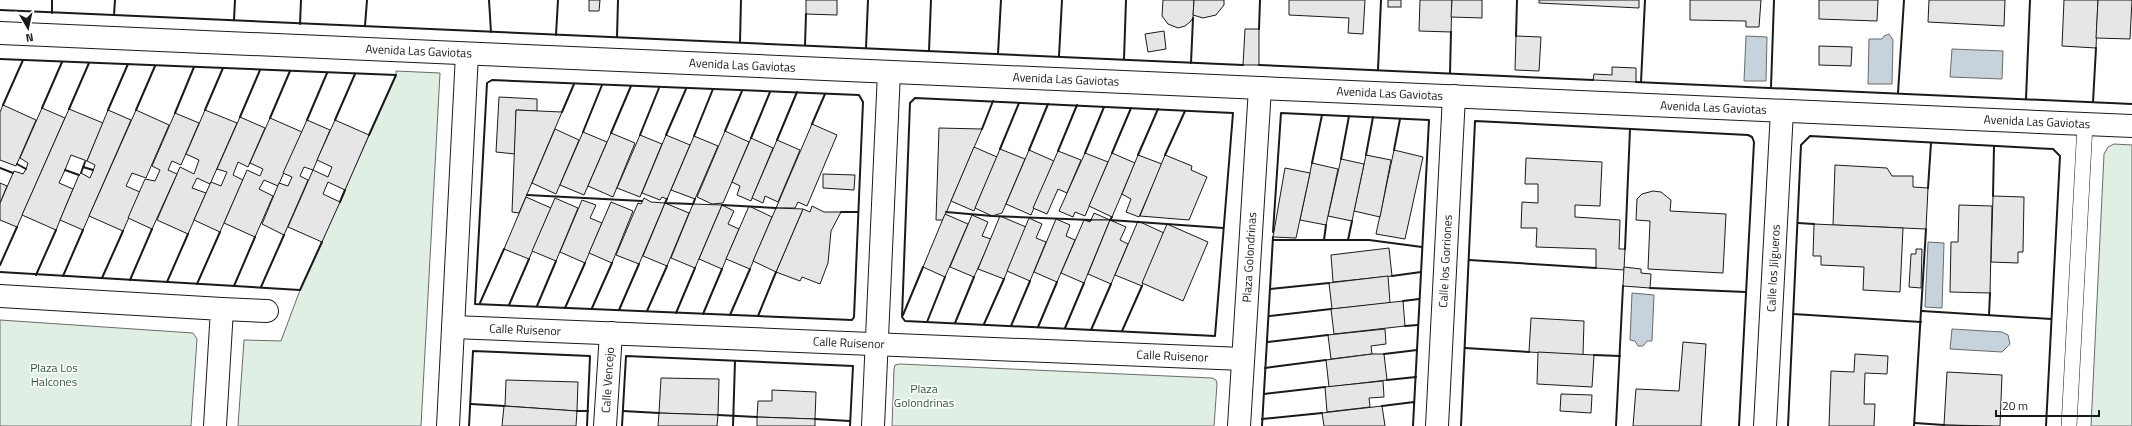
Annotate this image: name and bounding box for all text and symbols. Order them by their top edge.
north arrow [8,8,48,48]
text: N [25,29,35,46]
street label: Avenida Las Gaviotas [365,39,473,63]
street label: Avenida Las Gaviotas [689,53,796,77]
street label: Avenida Las Gaviotas [1012,67,1120,91]
street label: Avenida Las Gaviotas [1336,81,1444,105]
street label: Avenida Las Gaviotas [1660,95,1768,119]
street label: Avenida Las Gaviotas [1983,110,2091,133]
street label: Plaza Golondrinas [1237,211,1261,303]
street label: Calle los Gorriones [1433,214,1457,308]
street label: Calle los Jilgueros [1761,224,1785,312]
street label: Calle Ruisenor [489,318,561,340]
street label: Calle Ruisenor [812,332,885,353]
street label: Calle Ruisenor [1136,345,1209,367]
street label: Calle Vencejo [596,346,619,414]
park label: Plaza Los Halcones [30,358,78,391]
park label: Plaza Golondrinas [894,379,955,412]
scale bar [1996,392,2099,418]
text: 20 m [2002,396,2028,415]

